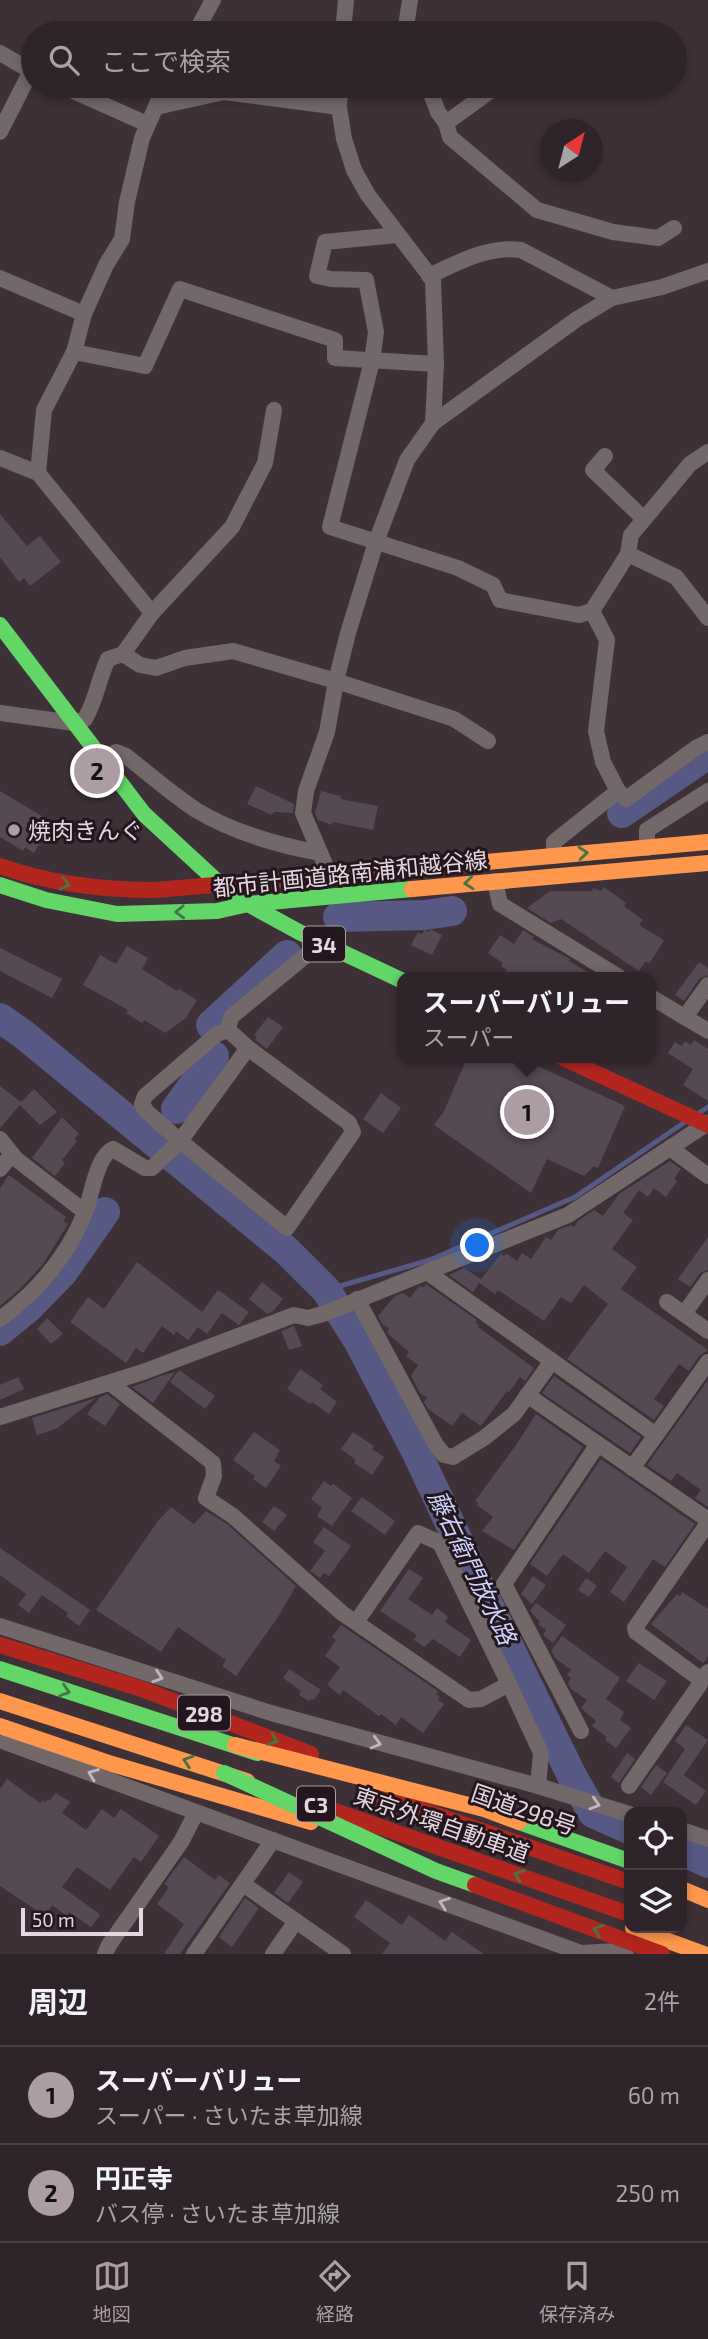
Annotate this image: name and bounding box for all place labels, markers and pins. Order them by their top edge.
pin: 2 [74,745,120,797]
place label: 焼肉きんぐ [28,816,143,844]
marker: 焼肉きんぐ [6,822,22,838]
pin: 1 [504,1086,550,1138]

